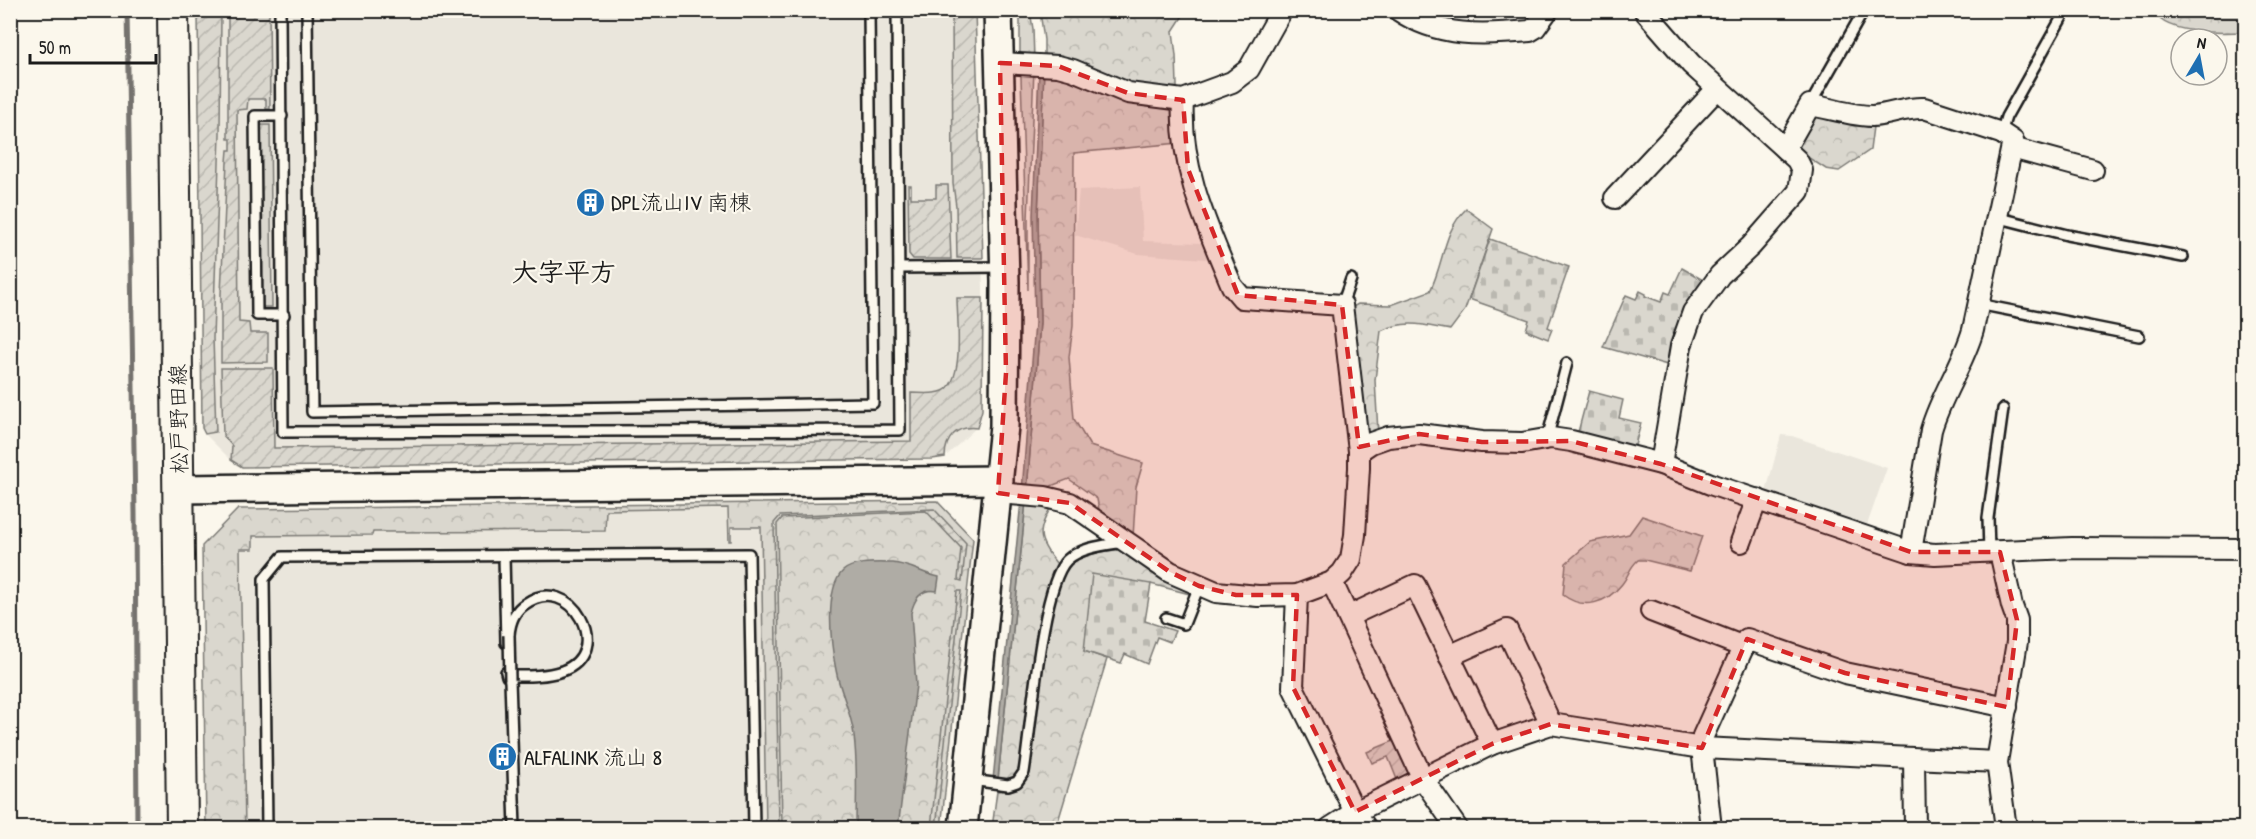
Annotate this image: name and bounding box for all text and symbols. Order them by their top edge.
scale bar [30,27,156,65]
north arrow [2169,27,2229,87]
text: N [2196,31,2208,54]
text: 50 m [39,35,71,60]
building icon: DPL流山IV 南棟 [574,186,606,218]
place label: DPL流山IV 南棟 [611,187,751,217]
district label: 大字平方 [512,254,616,289]
street label: 松戸野田線 [162,364,194,474]
building icon: ALFALINK 流山 8 [487,741,519,773]
place label: ALFALINK 流山 8 [524,742,662,772]

